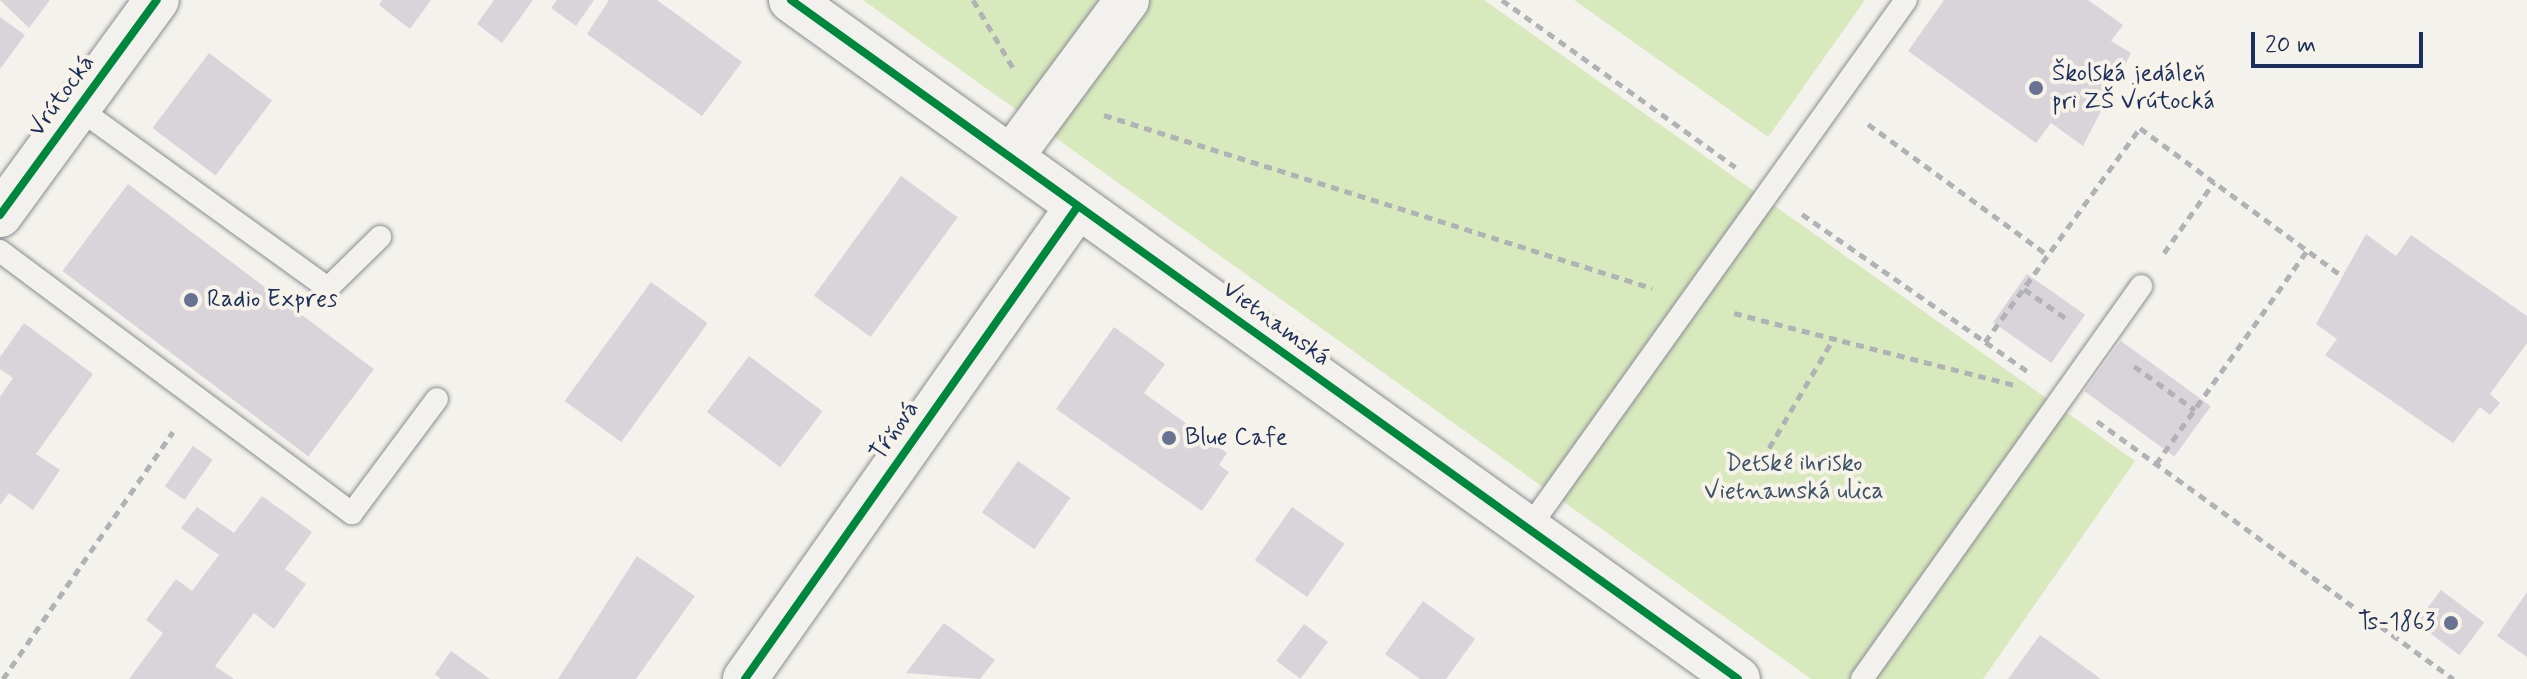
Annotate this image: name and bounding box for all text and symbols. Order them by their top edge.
scale bar [2255,16,2427,66]
text: 20 m [2265,30,2316,61]
street label: Vrútocká [23,49,101,143]
place label: Školská jedáleň pri ZŠ Vrútocká [2052,60,2216,116]
marker: Školská jedáleň pri ZŠ Vrútocká [2027,79,2045,97]
street label: Vietnamská [1216,275,1336,373]
place label: Radio Expres [207,286,338,314]
marker: Radio Expres [182,291,200,309]
street label: Tŕňová [864,396,926,466]
place label: Blue Cafe [1185,424,1285,452]
marker: Blue Cafe [1160,429,1178,447]
park label: Detské ihrisko Vietnamská ulica [1704,450,1884,506]
place label: Ts-1863 [2358,609,2435,637]
marker: Ts-1863 [2442,614,2460,632]

